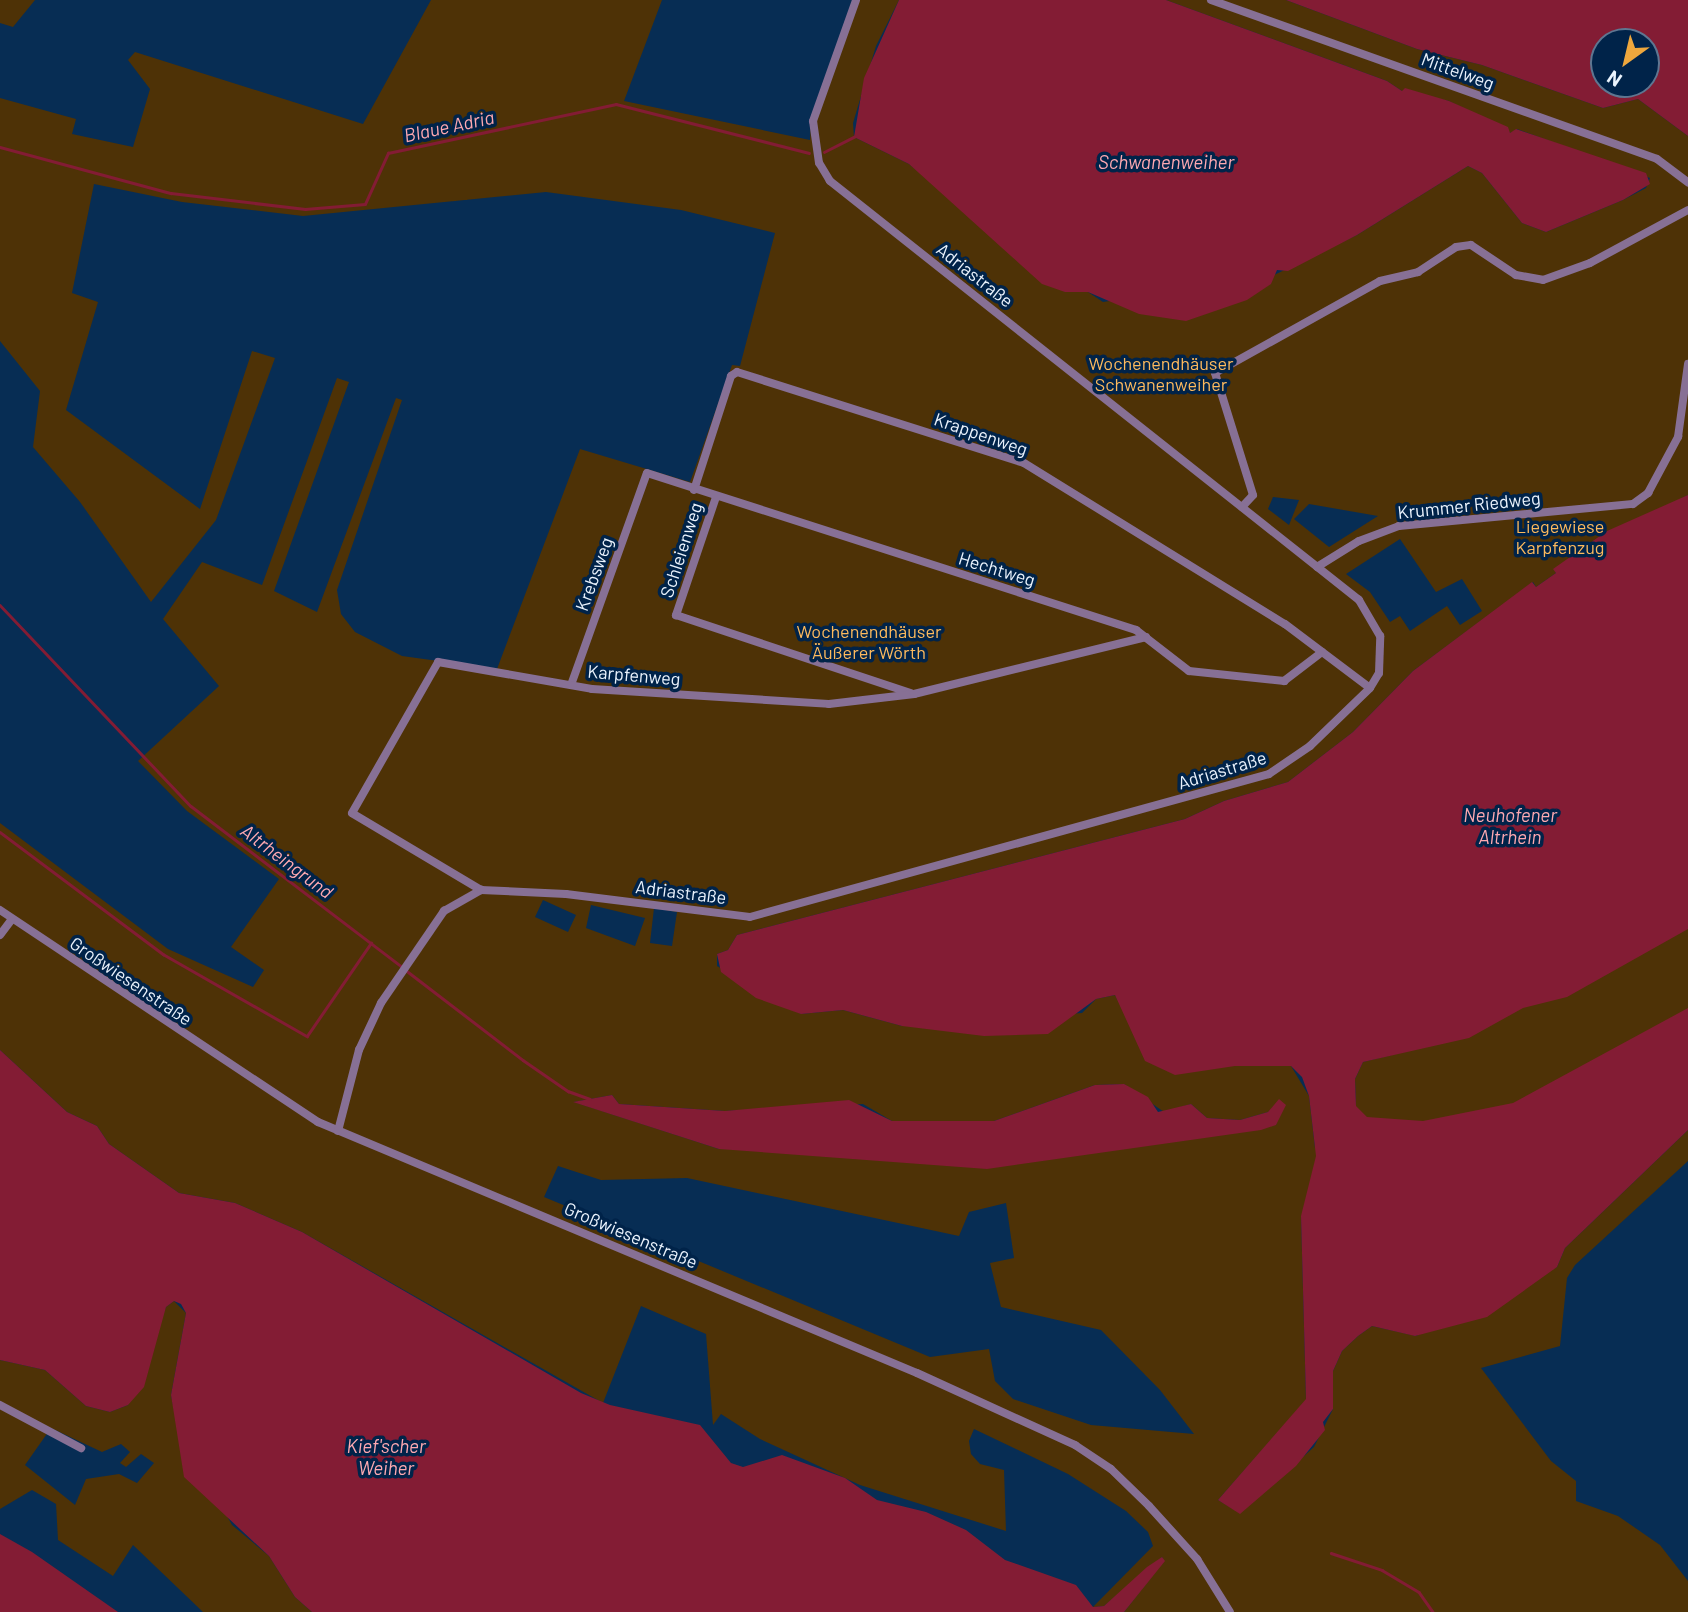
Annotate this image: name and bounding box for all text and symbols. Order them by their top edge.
north arrow [1590,28,1660,98]
street label: Mittelweg [1419,48,1497,94]
text: N [1602,66,1626,92]
water label: Blaue Adria [402,105,496,147]
water label: Schwanenweiher [1098,151,1234,173]
street label: Adriastraße [932,238,1018,312]
park label: Wochenendhäuser Schwanenweiher [1088,353,1234,396]
street label: Krappenweg [931,408,1031,460]
street label: Krummer Riedweg [1397,487,1541,523]
street label: Schleienweg [655,500,707,600]
park label: Liegewiese Karpfenzug [1516,516,1604,558]
street label: Krebsweg [571,534,617,614]
street label: Hechtweg [956,547,1038,591]
park label: Wochenendhäuser Äußerer Wörth [796,621,942,664]
street label: Karpfenweg [587,660,681,690]
street label: Adriastraße [1175,746,1269,794]
water label: Neuhofener Altrhein [1463,804,1557,848]
water label: Altrheingrund [236,819,338,903]
street label: Adriastraße [634,876,728,908]
street label: Großwiesenstraße [66,932,196,1030]
street label: Großwiesenstraße [561,1197,701,1273]
water label: Kief'scher Weiher [346,1435,426,1479]

